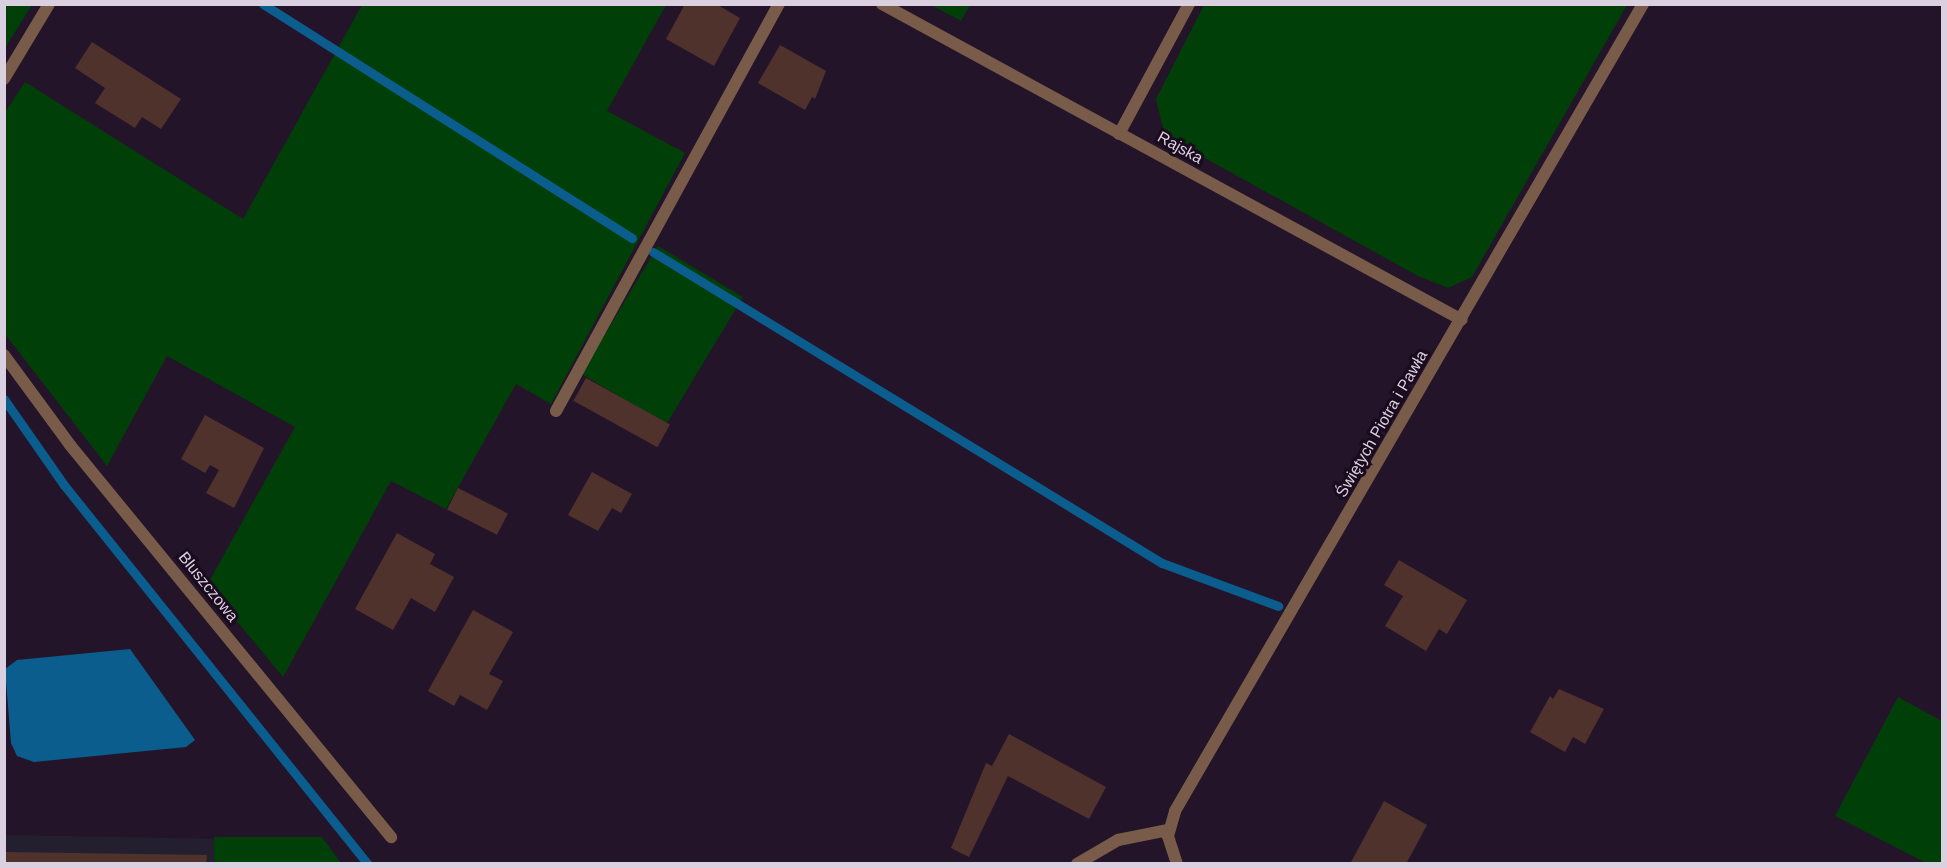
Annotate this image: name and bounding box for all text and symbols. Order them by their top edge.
street label: Rajska [1154,128,1206,168]
street label: Świętych Piotra i Pawła [1332,347,1432,501]
street label: Bluszczowa [174,548,242,626]

